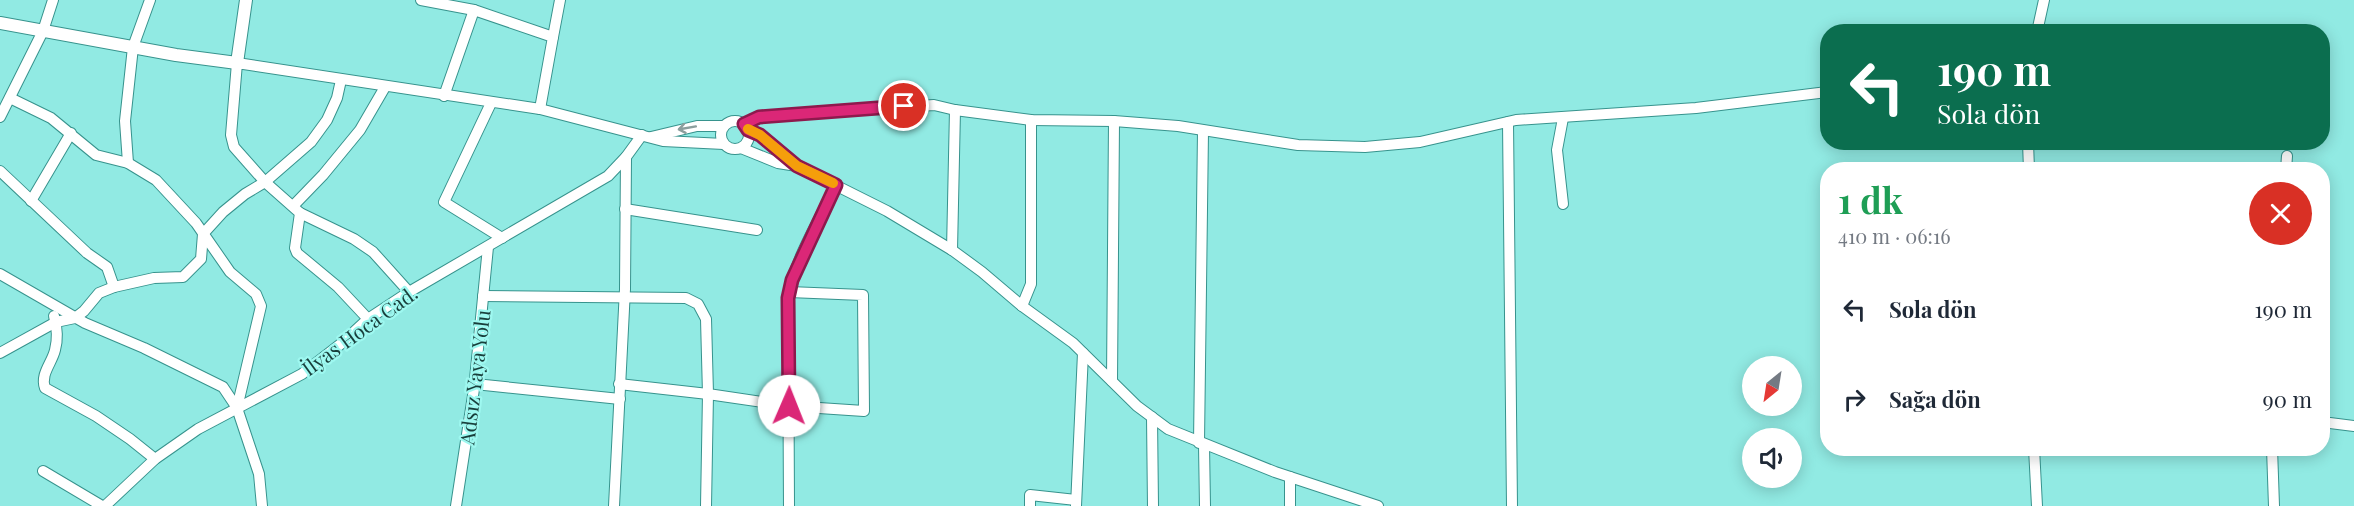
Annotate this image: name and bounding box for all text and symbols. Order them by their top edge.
text: 190 m [1937,41,2051,97]
icon: left [1838,48,1916,126]
pin [878,80,929,131]
icon: arrive [887,89,920,122]
text: Sola dön [1937,95,2040,131]
one-way arrow [678,123,698,134]
text: 1 dk [1838,175,1903,223]
button: close [2249,182,2312,245]
text: 410 m · 06:16 [1838,222,1951,249]
street label: İlyas Hoca Cad. [296,279,422,381]
icon: left [1838,293,1871,326]
text: Sola dön [1889,294,1976,324]
text: 190 m [2254,294,2312,324]
street label: Adsız Yaya Yolu [452,308,496,447]
north arrow [1742,356,1802,416]
map controls [1742,356,1802,488]
position arrow [757,374,821,438]
icon: right [1838,383,1871,416]
text: Sağa dön [1889,384,1981,414]
text: 90 m [2263,384,2312,414]
button: sound [1742,428,1802,488]

